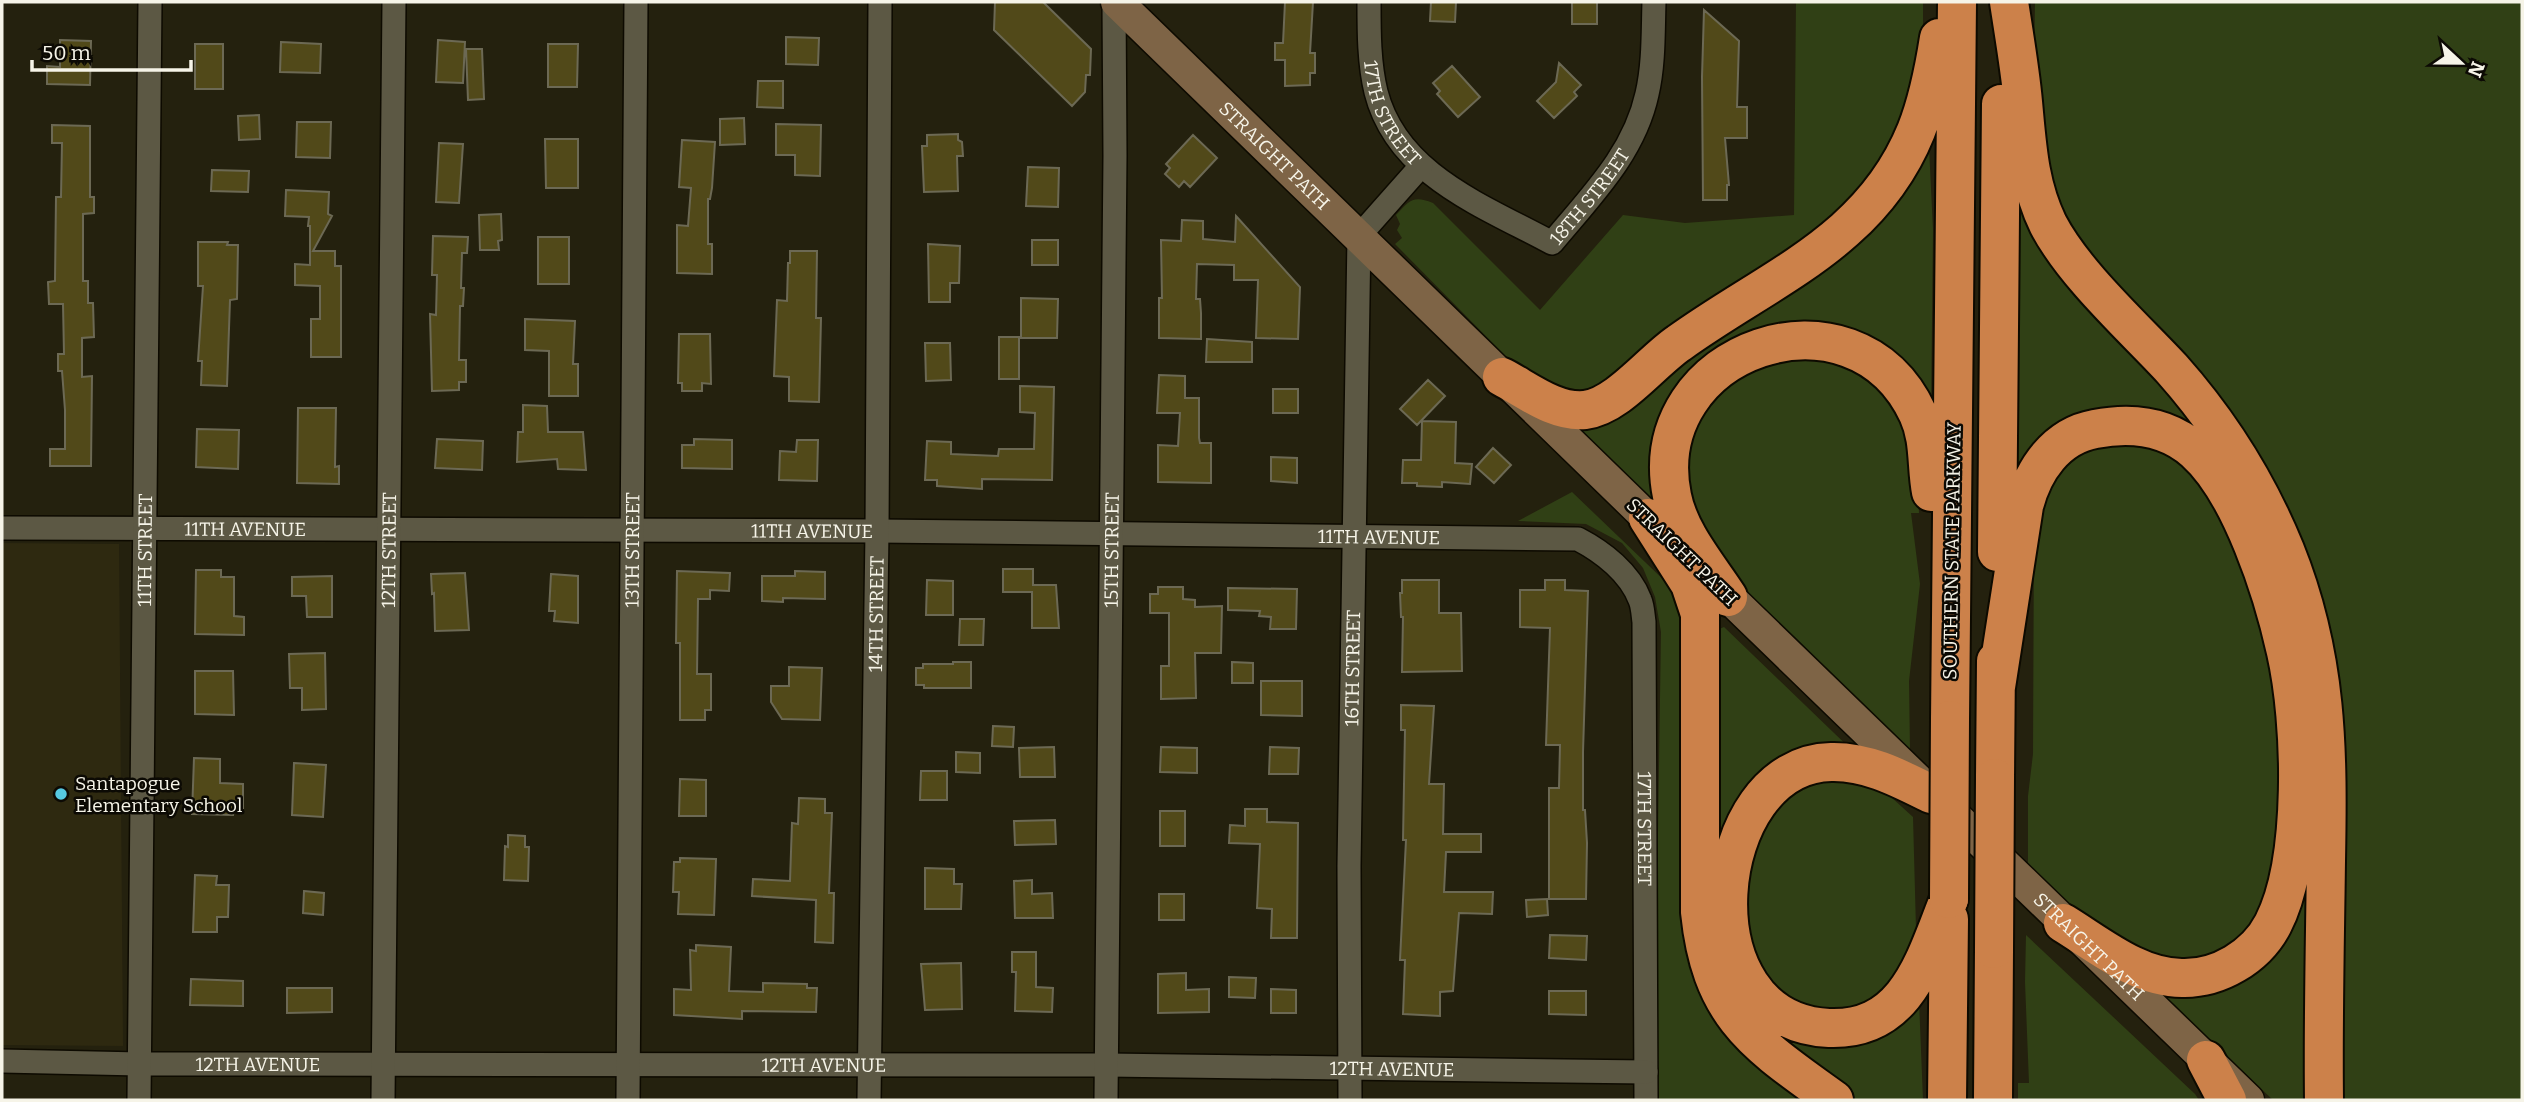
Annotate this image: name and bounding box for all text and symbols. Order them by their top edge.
scale bar [32,28,191,72]
north arrow [2426,28,2496,98]
text: 50 m [42,40,91,66]
text: N [2463,58,2490,81]
street label: 17TH STREET [1359,59,1426,170]
street label: STRAIGHT PATH [1215,97,1335,214]
street label: 18TH STREET [1544,144,1634,249]
street label: SOUTHERN STATE PARKWAY [1938,421,1966,680]
street label: 12TH STREET [376,492,401,608]
street label: 13TH STREET [620,492,644,608]
street label: 15TH STREET [1099,492,1123,608]
street label: 11TH STREET [132,493,157,607]
street label: STRAIGHT PATH [1622,493,1742,611]
street label: 11TH AVENUE [184,517,306,541]
street label: 11TH AVENUE [751,519,873,542]
street label: 11TH AVENUE [1318,525,1440,549]
street label: 14TH STREET [864,556,888,672]
street label: 16TH STREET [1340,610,1365,726]
street label: 17TH STREET [1633,771,1657,886]
place label: Santapogue Elementary School [75,772,242,817]
marker: Santapogue Elementary School [53,786,69,802]
street label: STRAIGHT PATH [2029,887,2149,1005]
street label: 12TH AVENUE [196,1053,320,1076]
street label: 12TH AVENUE [762,1053,886,1076]
street label: 12TH AVENUE [1329,1056,1454,1081]

